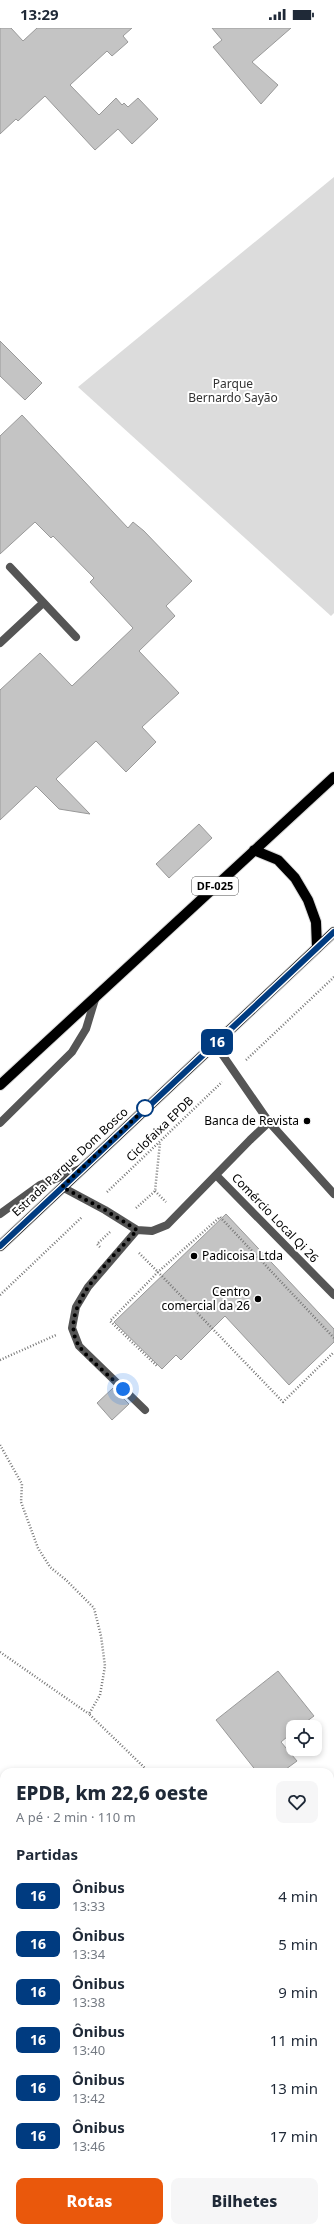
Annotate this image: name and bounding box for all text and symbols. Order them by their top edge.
text: 13:29 [20,4,59,24]
park label: Parque Bernardo Sayão [188,375,278,406]
road number: DF-025 [192,877,238,895]
line badge: 16 [199,1029,235,1055]
text: 16 [209,1032,225,1051]
street label: Ciclofaixa EPDB [122,1092,197,1165]
unlabelled marker [136,1099,154,1117]
street label: Estrada Parque Dom Bosco [8,1103,131,1220]
place label: Banca de Revista [204,1112,299,1129]
marker: Banca de Revista [302,1116,312,1126]
street label: Comércio Local Qi 26 [228,1169,323,1266]
place label: Padicoisa Ltda [202,1247,283,1264]
marker: Padicoisa Ltda [189,1251,199,1261]
place label: Centro comercial da 26 [162,1283,250,1314]
marker: Centro comercial da 26 [253,1294,263,1304]
your location [113,1379,133,1399]
map controls [286,1720,322,1756]
button: locate [286,1720,322,1756]
text: EPDB, km 22,6 oeste [16,1780,208,1806]
button: heart [276,1781,318,1823]
text: A pé · 2 min · 110 m [16,1808,136,1826]
text: Partidas [16,1844,78,1864]
text: Ônibus [72,1877,125,1897]
text: 16 [30,1886,46,1905]
text: 4 min [278,1886,318,1906]
text: 13:33 [72,1897,105,1915]
text: Ônibus [72,1925,125,1945]
text: 16 [30,1934,46,1953]
text: 5 min [278,1934,318,1954]
text: 13:34 [72,1945,105,1963]
text: Ônibus [72,1973,125,1993]
text: 16 [30,1982,46,2001]
text: 9 min [278,1982,318,2002]
text: 13:38 [72,1993,105,2011]
text: Ônibus [72,2021,125,2041]
text: 16 [30,2030,46,2049]
text: 11 min [270,2030,318,2050]
text: 13:40 [72,2041,105,2059]
text: Ônibus [72,2069,125,2089]
text: 16 [30,2078,46,2097]
text: 13 min [270,2078,318,2098]
text: 13:42 [72,2089,105,2107]
text: Ônibus [72,2117,125,2137]
text: 16 [30,2126,46,2145]
text: 17 min [270,2126,318,2146]
text: 13:46 [72,2137,105,2155]
button: Rotas [16,2178,163,2224]
button: Bilhetes [171,2178,318,2224]

